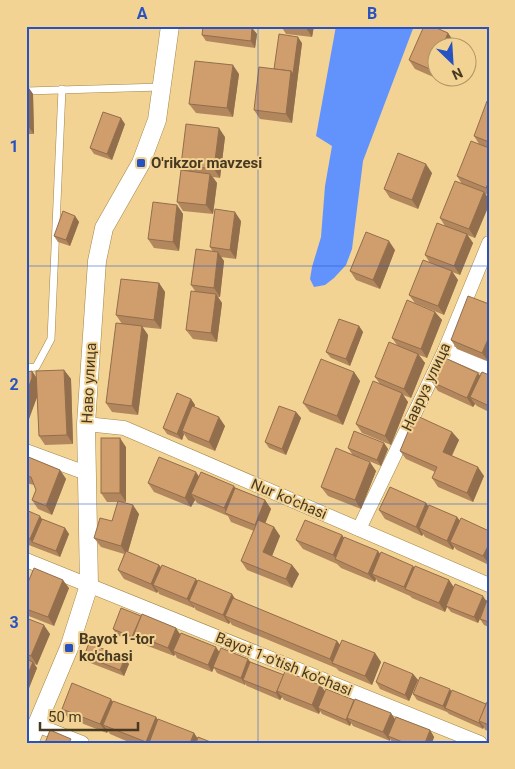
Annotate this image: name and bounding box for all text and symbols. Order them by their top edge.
text: A [137,4,148,23]
text: B [367,4,377,23]
north arrow [428,38,478,88]
text: N [450,64,465,83]
text: 1 [9,137,19,156]
place label: O'rikzor mavzesi [151,154,262,172]
marker: O'rikzor mavzesi [135,157,147,169]
street label: Навруз улица [398,340,454,434]
street label: Наво улица [78,342,100,424]
text: 2 [9,375,19,394]
street label: Nur ko'chasi [248,475,330,523]
text: 3 [9,613,19,632]
street label: Bayot 1-o'tish ko'chasi [213,628,355,700]
place label: Bayot 1-tor ko'chasi [79,630,155,665]
marker: Bayot 1-tor ko'chasi [63,642,75,654]
scale bar [40,699,138,731]
text: 50 m [48,708,82,726]

